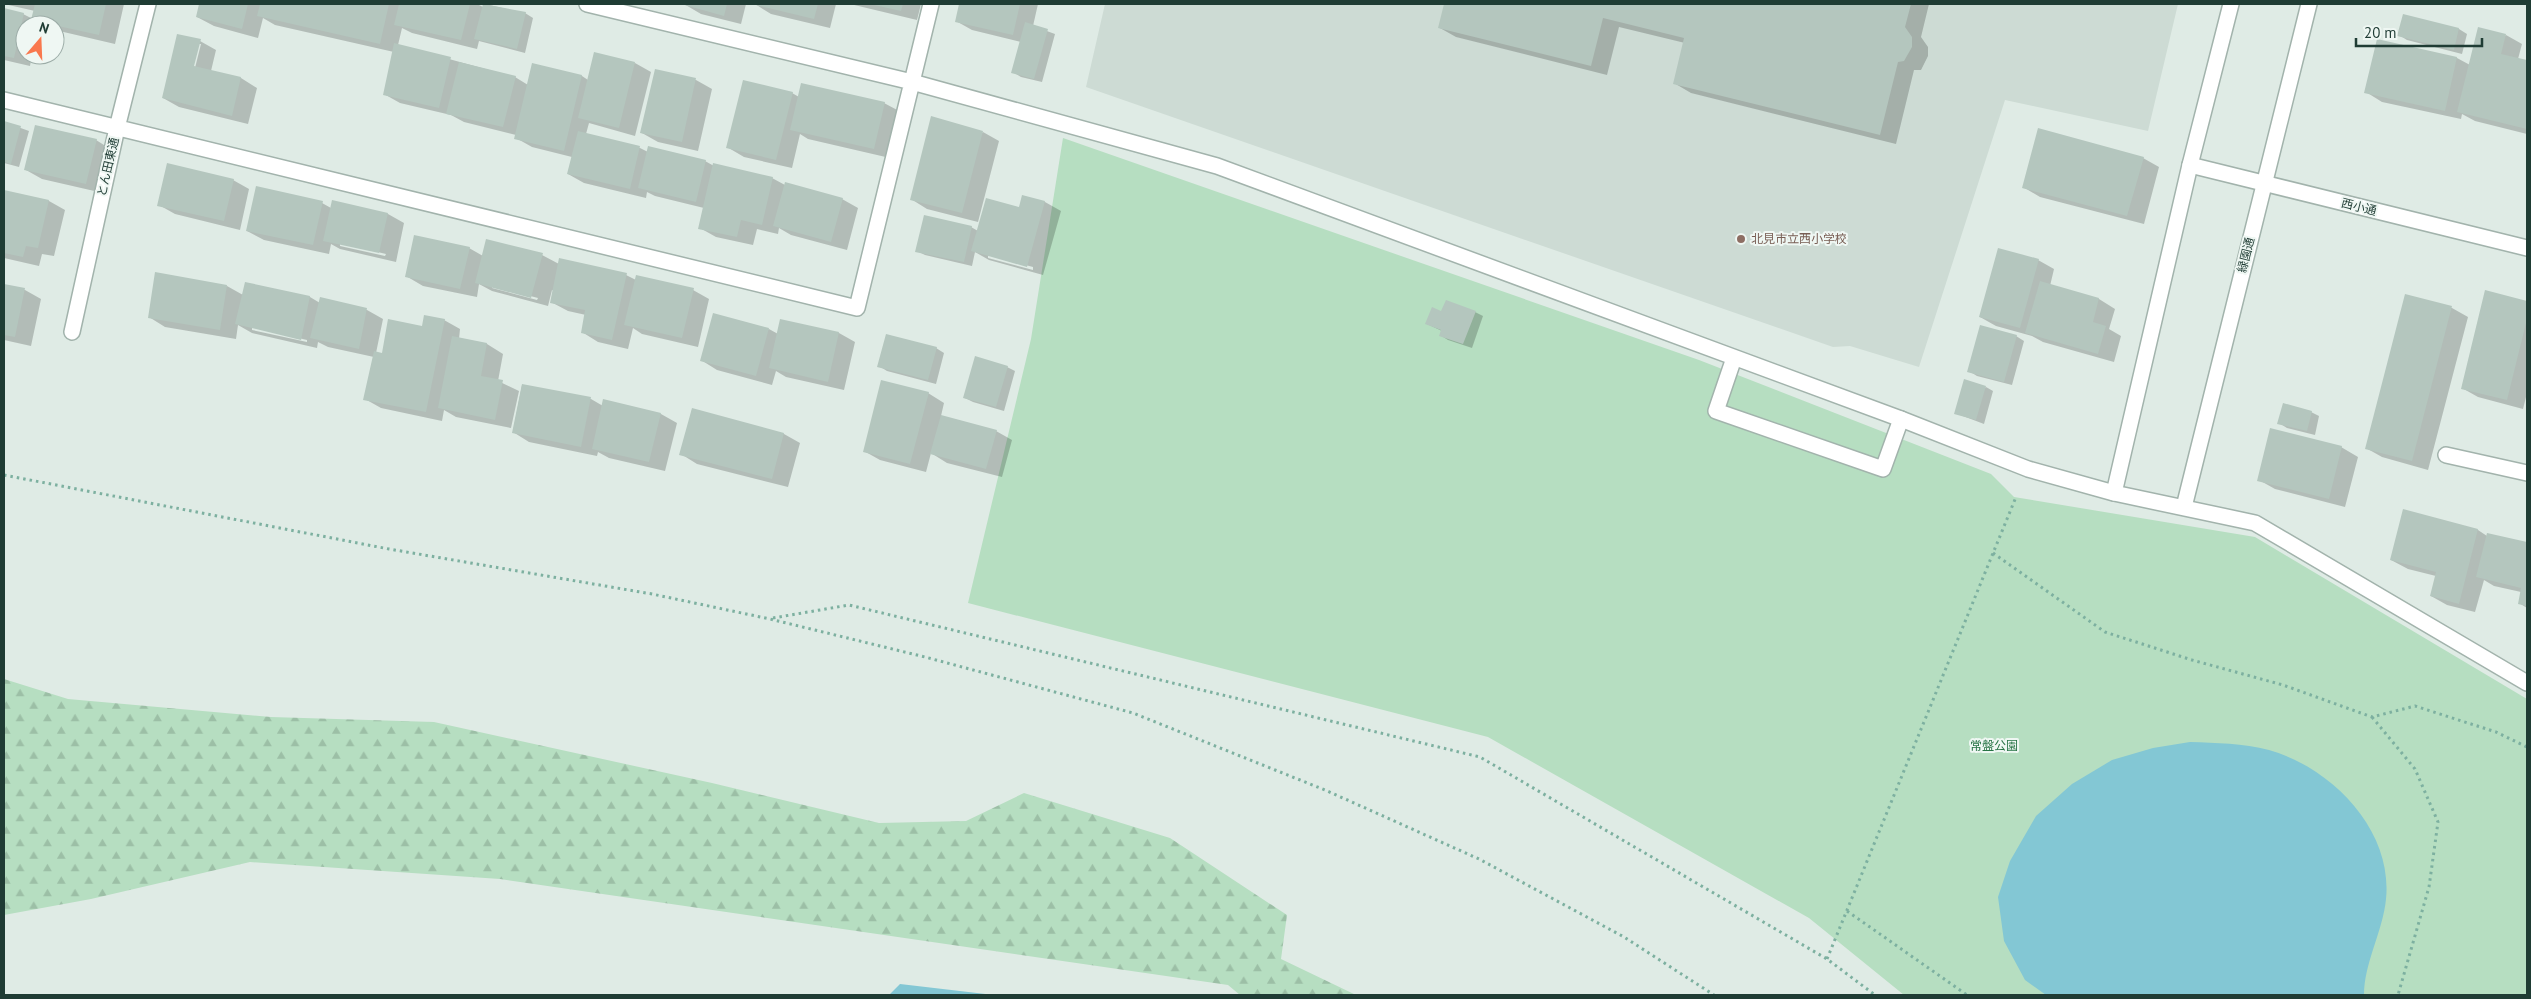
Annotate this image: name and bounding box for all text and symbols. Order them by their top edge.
north arrow [15,15,65,65]
scale bar [2356,15,2482,47]
text: N [37,18,52,38]
text: 20 m [2364,23,2397,42]
street label: とん田東通 [93,136,122,198]
street label: 西小通 [2340,195,2378,218]
place label: 北見市立西小学校 [1751,231,1847,246]
marker: 北見市立西小学校 [1735,233,1747,245]
street label: 緑園通 [2234,236,2257,274]
park label: 常盤公園 [1970,738,2018,753]

